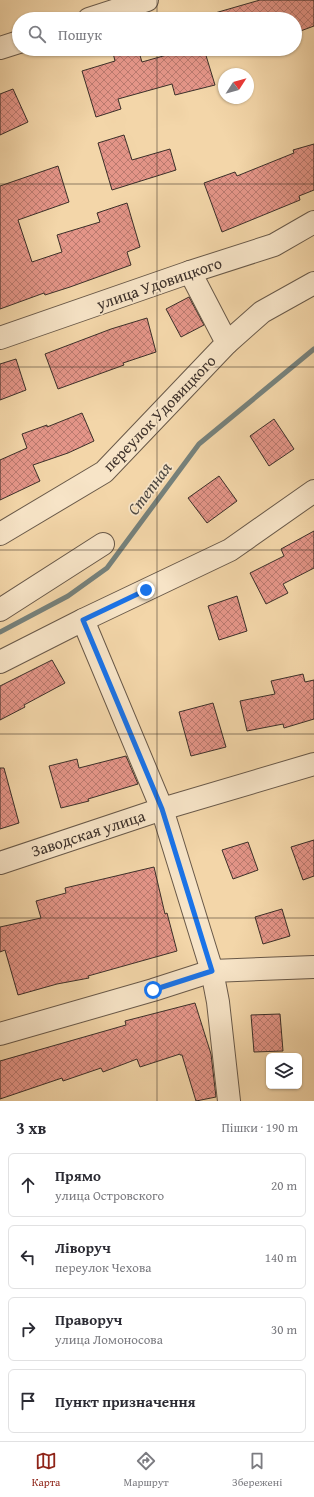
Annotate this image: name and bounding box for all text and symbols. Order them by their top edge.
search box [12,12,302,56]
icon: search [26,23,48,45]
text: Пошук [58,24,102,45]
north arrow [218,68,254,104]
street label: улица Удовицкого [92,250,225,316]
street label: переулок Удовицкого [97,349,221,477]
water label: Степная [121,456,178,520]
route end [137,581,155,599]
street label: Заводская улица [28,803,148,863]
route start [144,981,162,999]
map controls [266,1053,302,1089]
button: layers [266,1053,302,1089]
text: 3 хв [16,1115,46,1140]
text: Пішки · 190 m [221,1118,298,1137]
text: Прямо [55,1165,101,1186]
icon: ahead [17,1174,39,1196]
text: 20 m [271,1176,297,1195]
text: улица Островского [55,1186,164,1205]
text: Ліворуч [55,1237,111,1258]
icon: left [17,1246,39,1268]
text: 140 m [265,1248,297,1267]
text: переулок Чехова [55,1258,151,1277]
text: Праворуч [55,1309,122,1330]
icon: right [17,1318,39,1340]
text: 30 m [271,1320,297,1339]
text: улица Ломоносова [55,1330,163,1349]
icon: arrive [17,1390,39,1412]
text: Пункт призначення [55,1391,196,1412]
tab: Карта [32,1450,60,1490]
tab: Маршрут [124,1450,169,1490]
tab: Збережені [232,1450,282,1490]

